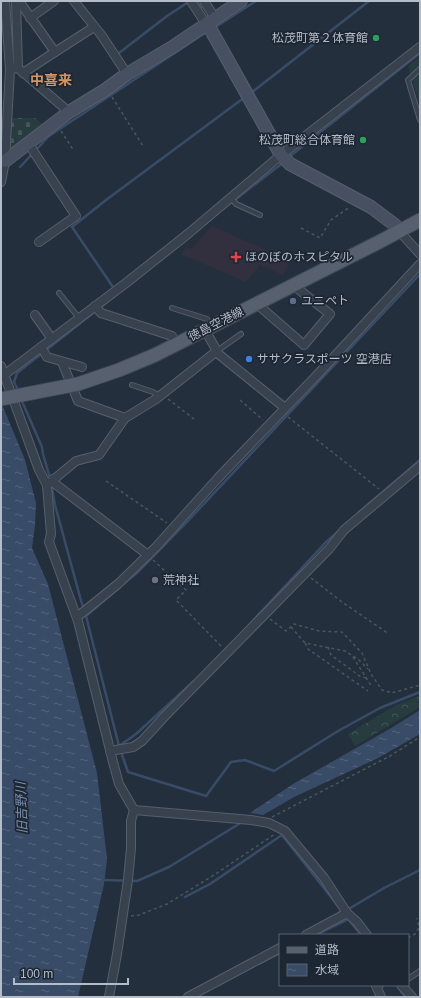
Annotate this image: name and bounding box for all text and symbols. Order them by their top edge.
place label: 松茂町第２体育館 [272,31,368,45]
marker: 松茂町第２体育館 [371,33,381,43]
district label: 中喜来 [30,72,72,88]
place label: 松茂町総合体育館 [259,133,355,147]
marker: 松茂町総合体育館 [358,135,368,145]
place label: ほのぼのホスピタル [245,250,353,264]
marker: ほのぼのホスピタル [230,251,242,263]
place label: ユニペト [301,294,349,308]
marker: ユニペト [288,296,298,306]
street label: 徳島空港線 [186,304,246,344]
place label: ササクラスポーツ 空港店 [257,352,392,366]
marker: ササクラスポーツ 空港店 [244,354,254,364]
place label: 荒神社 [163,573,199,587]
marker: 荒神社 [150,575,160,585]
water label: 旧吉野川 [13,780,30,834]
legend [279,934,409,986]
text: 道路 [315,943,339,957]
scale bar [14,960,128,986]
text: 水域 [315,963,339,977]
text: 100 m [20,967,53,981]

